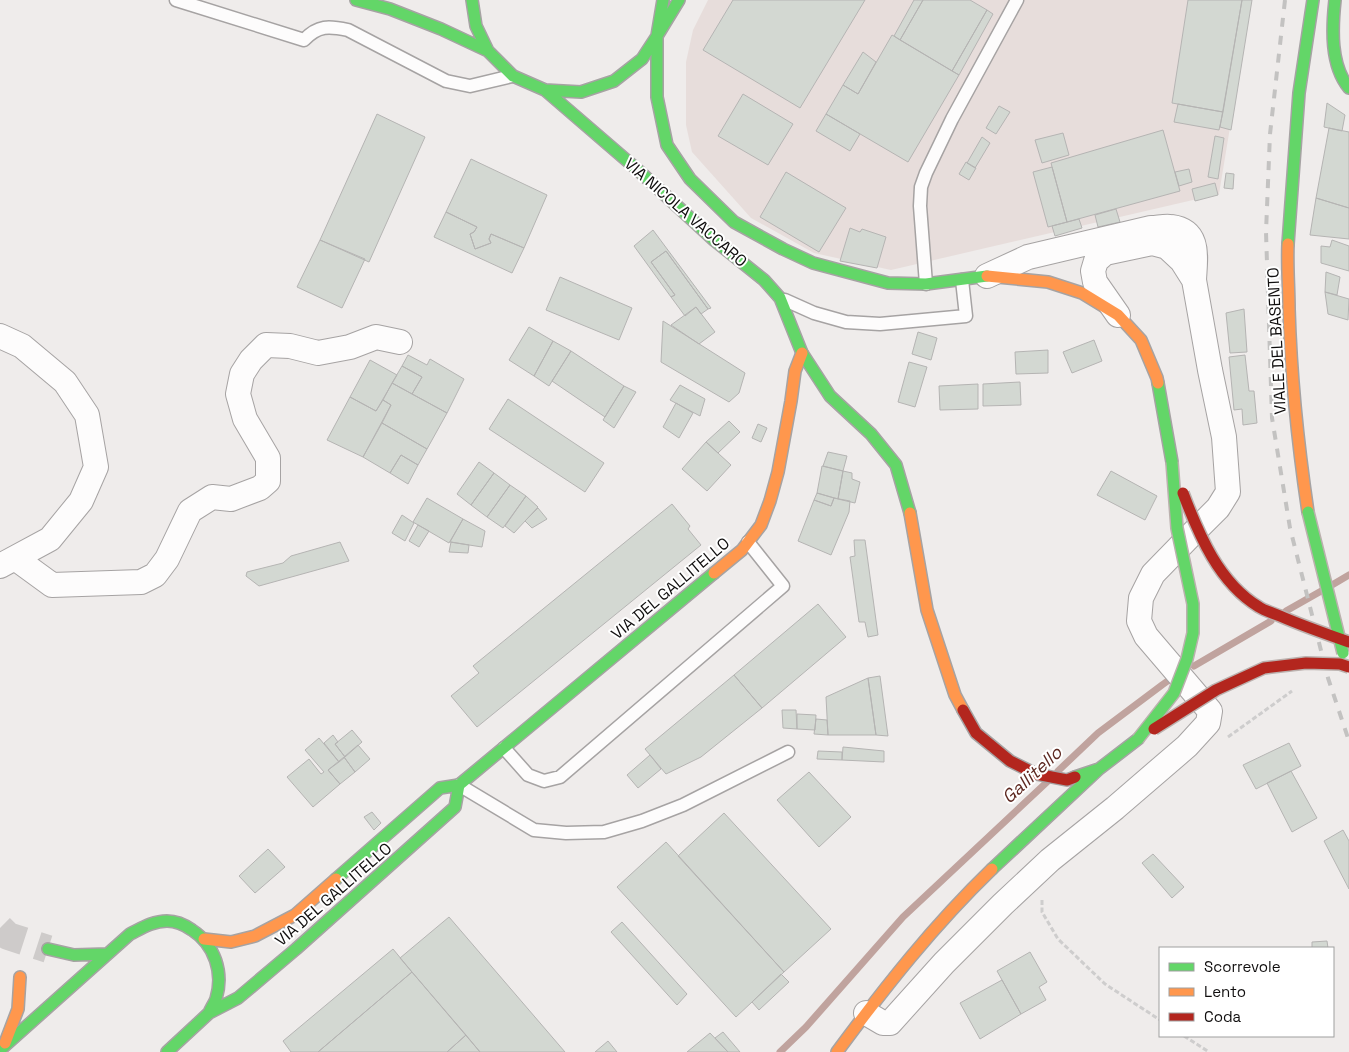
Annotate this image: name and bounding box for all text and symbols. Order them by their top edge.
street label: VIA NICOLA VACCARO [620,153,751,272]
street label: VIALE DEL BASENTO [1262,267,1291,415]
street label: VIA DEL GALLITELLO [607,533,734,644]
water label: Gallitello [997,740,1067,808]
street label: VIA DEL GALLITELLO [271,838,396,951]
legend [1159,947,1334,1037]
text: Scorrevole [1204,957,1281,976]
text: Lento [1204,982,1246,1001]
text: Coda [1204,1007,1242,1026]

